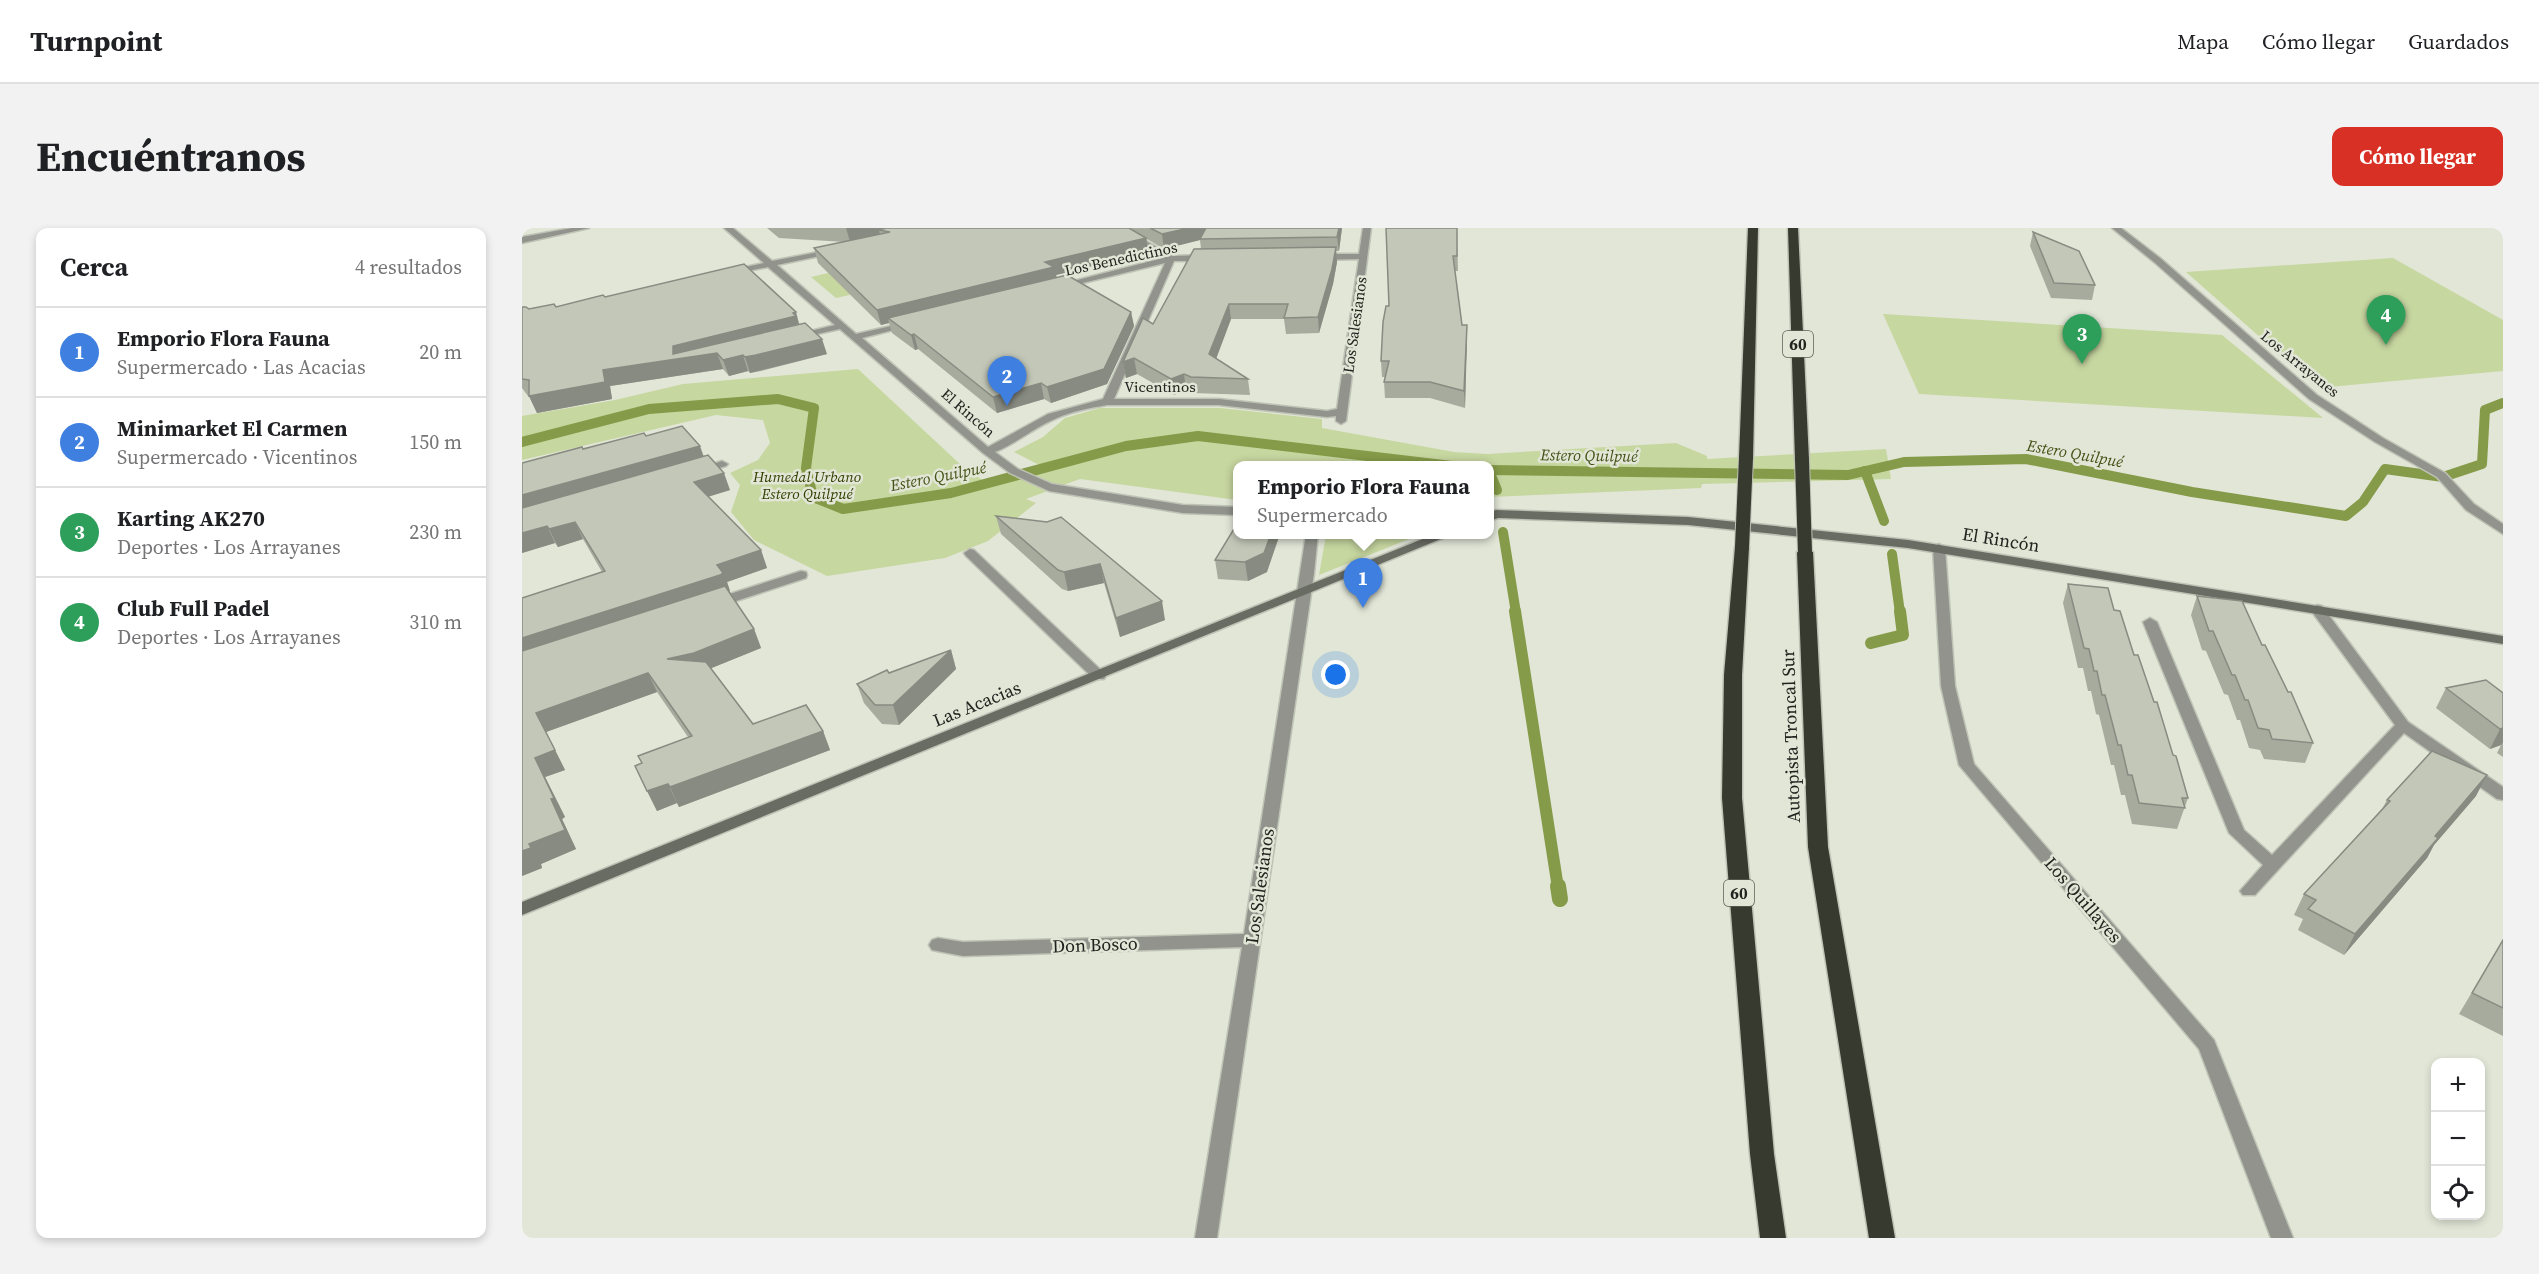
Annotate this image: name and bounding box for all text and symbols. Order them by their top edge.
text: Turnpoint [30,22,162,60]
text: Mapa [2177,27,2229,56]
text: Cómo llegar [2262,27,2375,56]
text: Guardados [2408,27,2509,56]
text: Encuéntranos [36,127,306,185]
button: Cómo llegar [2332,127,2503,186]
street label: Los Benedictinos [1063,236,1179,281]
text: Cerca [60,249,128,285]
text: 4 resultados [355,253,462,281]
street label: Los Salesianos [1337,275,1372,374]
pin: 4 [2366,296,2406,345]
pin: 3 [2062,314,2102,364]
text: Emporio Flora Fauna [117,323,330,353]
street label: Los Arrayanes [2257,325,2344,402]
road number: 60 [1783,331,1813,357]
text: 1 [74,338,85,366]
text: 20 m [419,338,462,366]
text: Supermercado · Las Acacias [117,353,366,381]
pin: 2 [988,356,1026,406]
street label: Vicentinos [1124,376,1196,397]
street label: El Rincón [937,383,1000,442]
text: Minimarket El Carmen [117,413,348,443]
text: 2 [74,428,85,456]
text: 150 m [409,428,462,456]
water label: Estero Quilpué [2024,434,2126,473]
text: Supermercado · Vicentinos [117,443,357,471]
water label: Estero Quilpué [1539,443,1639,467]
water label: Estero Quilpué [887,456,989,496]
popup [1233,461,1494,539]
park label: Humedal Urbano Estero Quilpué [752,466,861,504]
text: Emporio Flora Fauna [1257,471,1470,501]
text: Supermercado [1257,501,1388,529]
text: Karting AK270 [117,503,265,533]
text: 3 [74,518,85,546]
text: 230 m [409,518,462,546]
street label: El Rincón [1961,521,2042,558]
text: Deportes · Los Arrayanes [117,533,341,561]
pin: 1 [1344,558,1382,608]
text: Club Full Padel [117,593,270,623]
text: 4 [74,608,85,636]
text: 310 m [409,608,462,636]
text: Deportes · Los Arrayanes [117,623,341,651]
street label: Autopista Troncal Sur [1775,649,1806,823]
your location [1321,660,1350,689]
street label: Las Acacias [929,675,1025,732]
street label: Los Salesianos [1239,826,1280,945]
street label: Los Quillayes [2039,851,2128,948]
road number: 60 [1724,880,1754,906]
street label: Don Bosco [1052,931,1138,958]
map controls [2431,1058,2485,1220]
button: + [2431,1058,2485,1112]
button: − [2431,1112,2485,1166]
button: locate [2431,1166,2485,1220]

